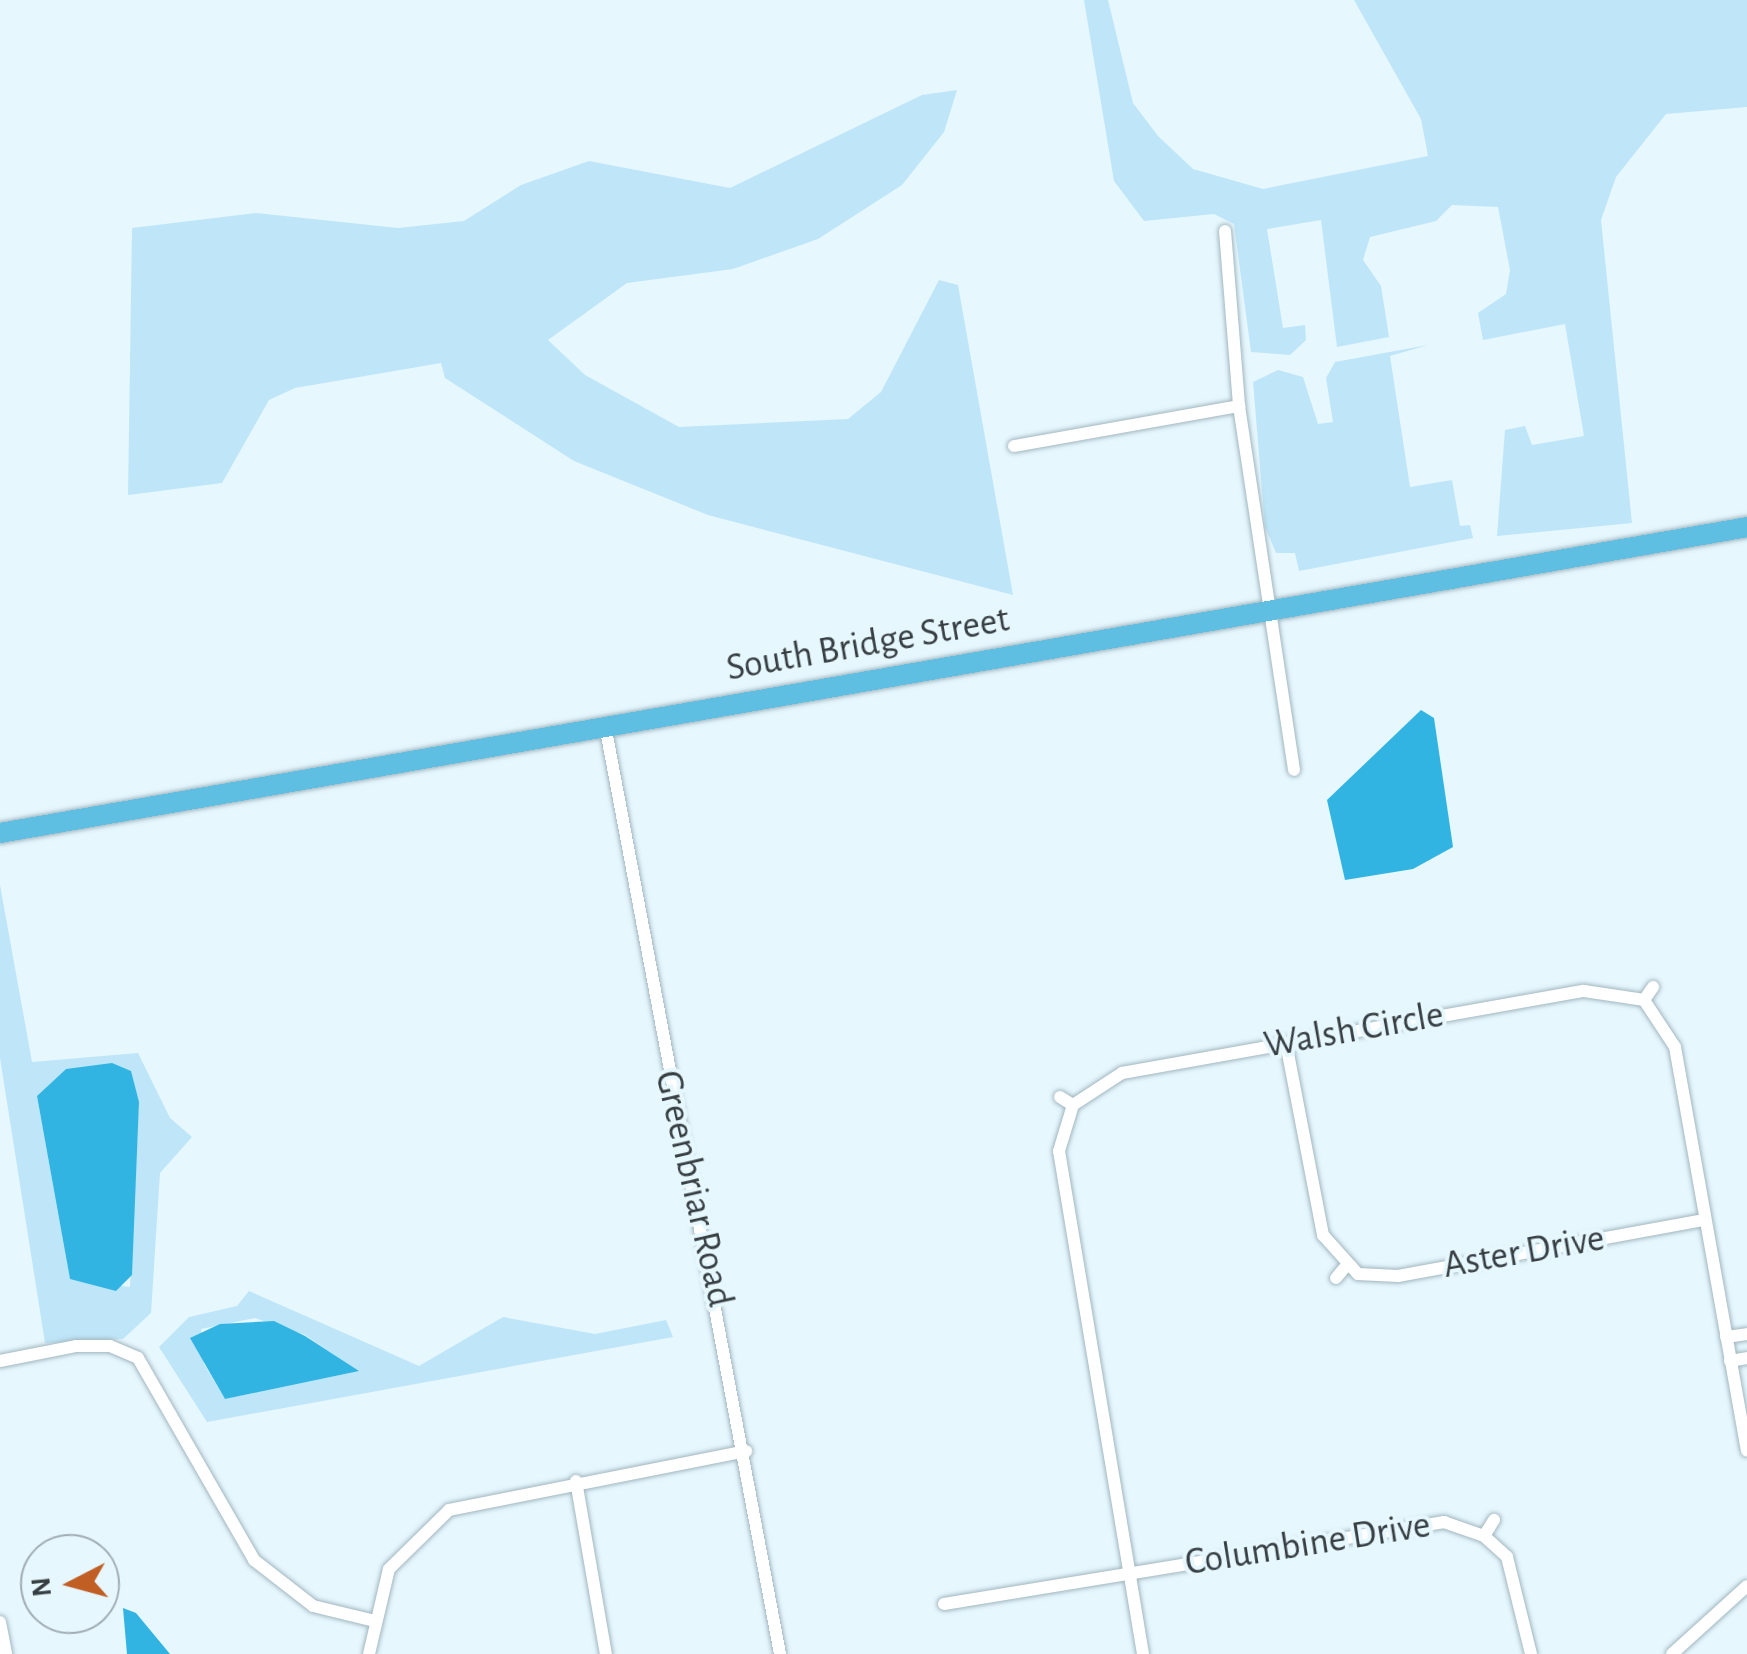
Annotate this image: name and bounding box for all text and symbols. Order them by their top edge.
street label: South Bridge Street [723,598,1013,692]
street label: Walsh Circle [1261,993,1447,1069]
street label: Greenbriar Road [644,1067,742,1311]
street label: Aster Drive [1440,1216,1608,1290]
street label: Columbine Drive [1182,1503,1434,1587]
north arrow [20,1534,120,1634]
text: N [27,1576,57,1598]

